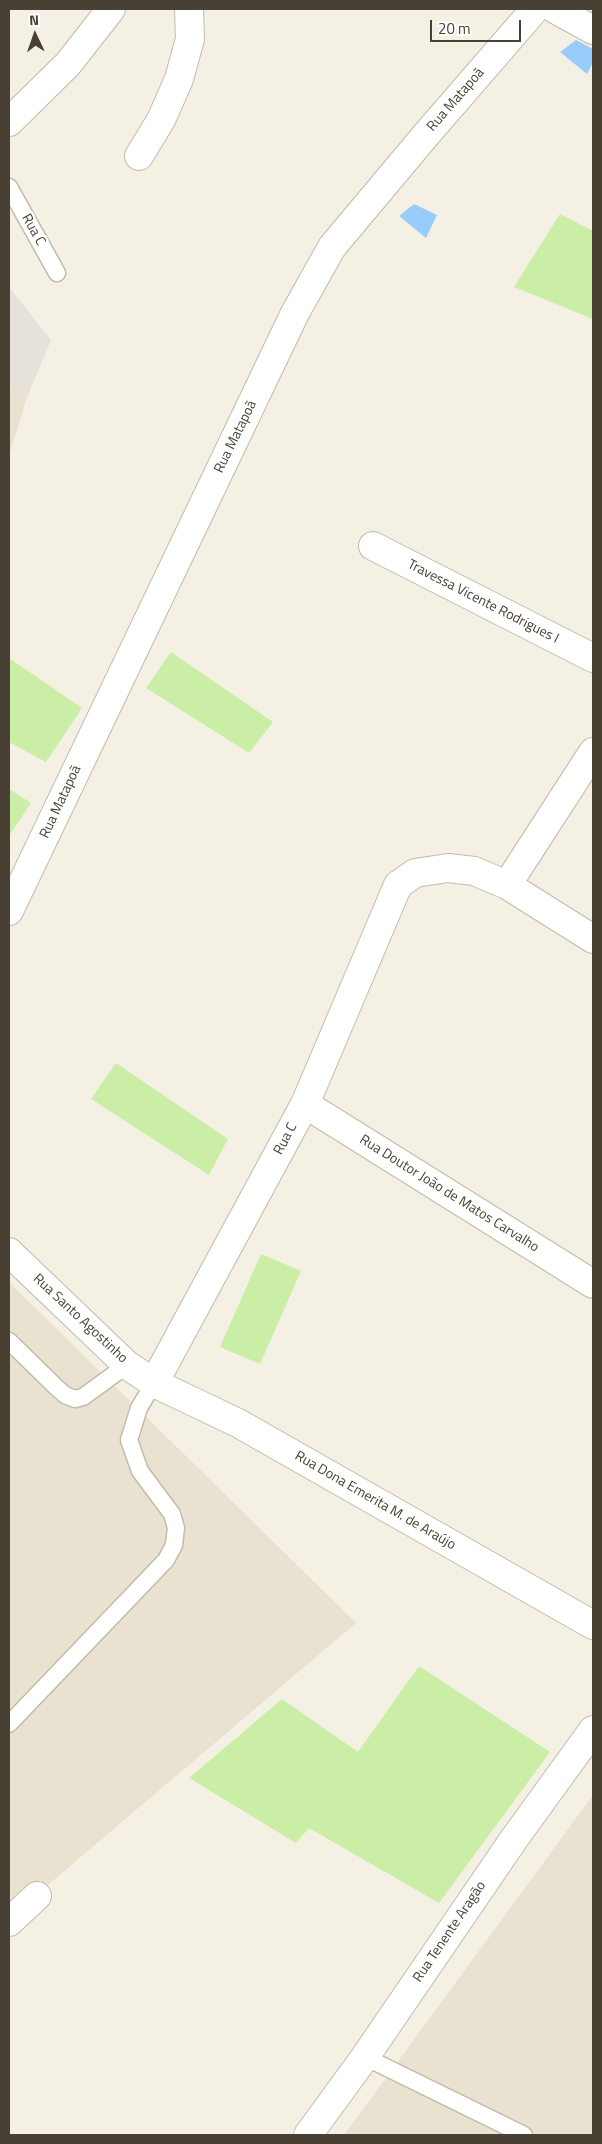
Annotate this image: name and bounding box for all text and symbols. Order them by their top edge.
text: N [29,9,40,30]
north arrow [10,10,60,60]
scale bar [432,10,523,42]
text: 20 m [438,17,471,40]
street label: Rua Matapoã [424,65,488,135]
street label: Rua C [17,211,49,249]
street label: Rua Matapoã [211,398,261,476]
street label: Travessa Vicente Rodrigues I [405,556,561,648]
street label: Rua Matapoã [37,763,85,841]
street label: Rua C [271,1120,301,1158]
street label: Rua Doutor João de Matos Carvalho [356,1132,542,1256]
street label: Rua Santo Agostinho [29,1271,131,1367]
street label: Rua Dona Emerita M. de Araújo [292,1448,458,1554]
street label: Rua Tenente Aragão [410,1878,490,1986]

